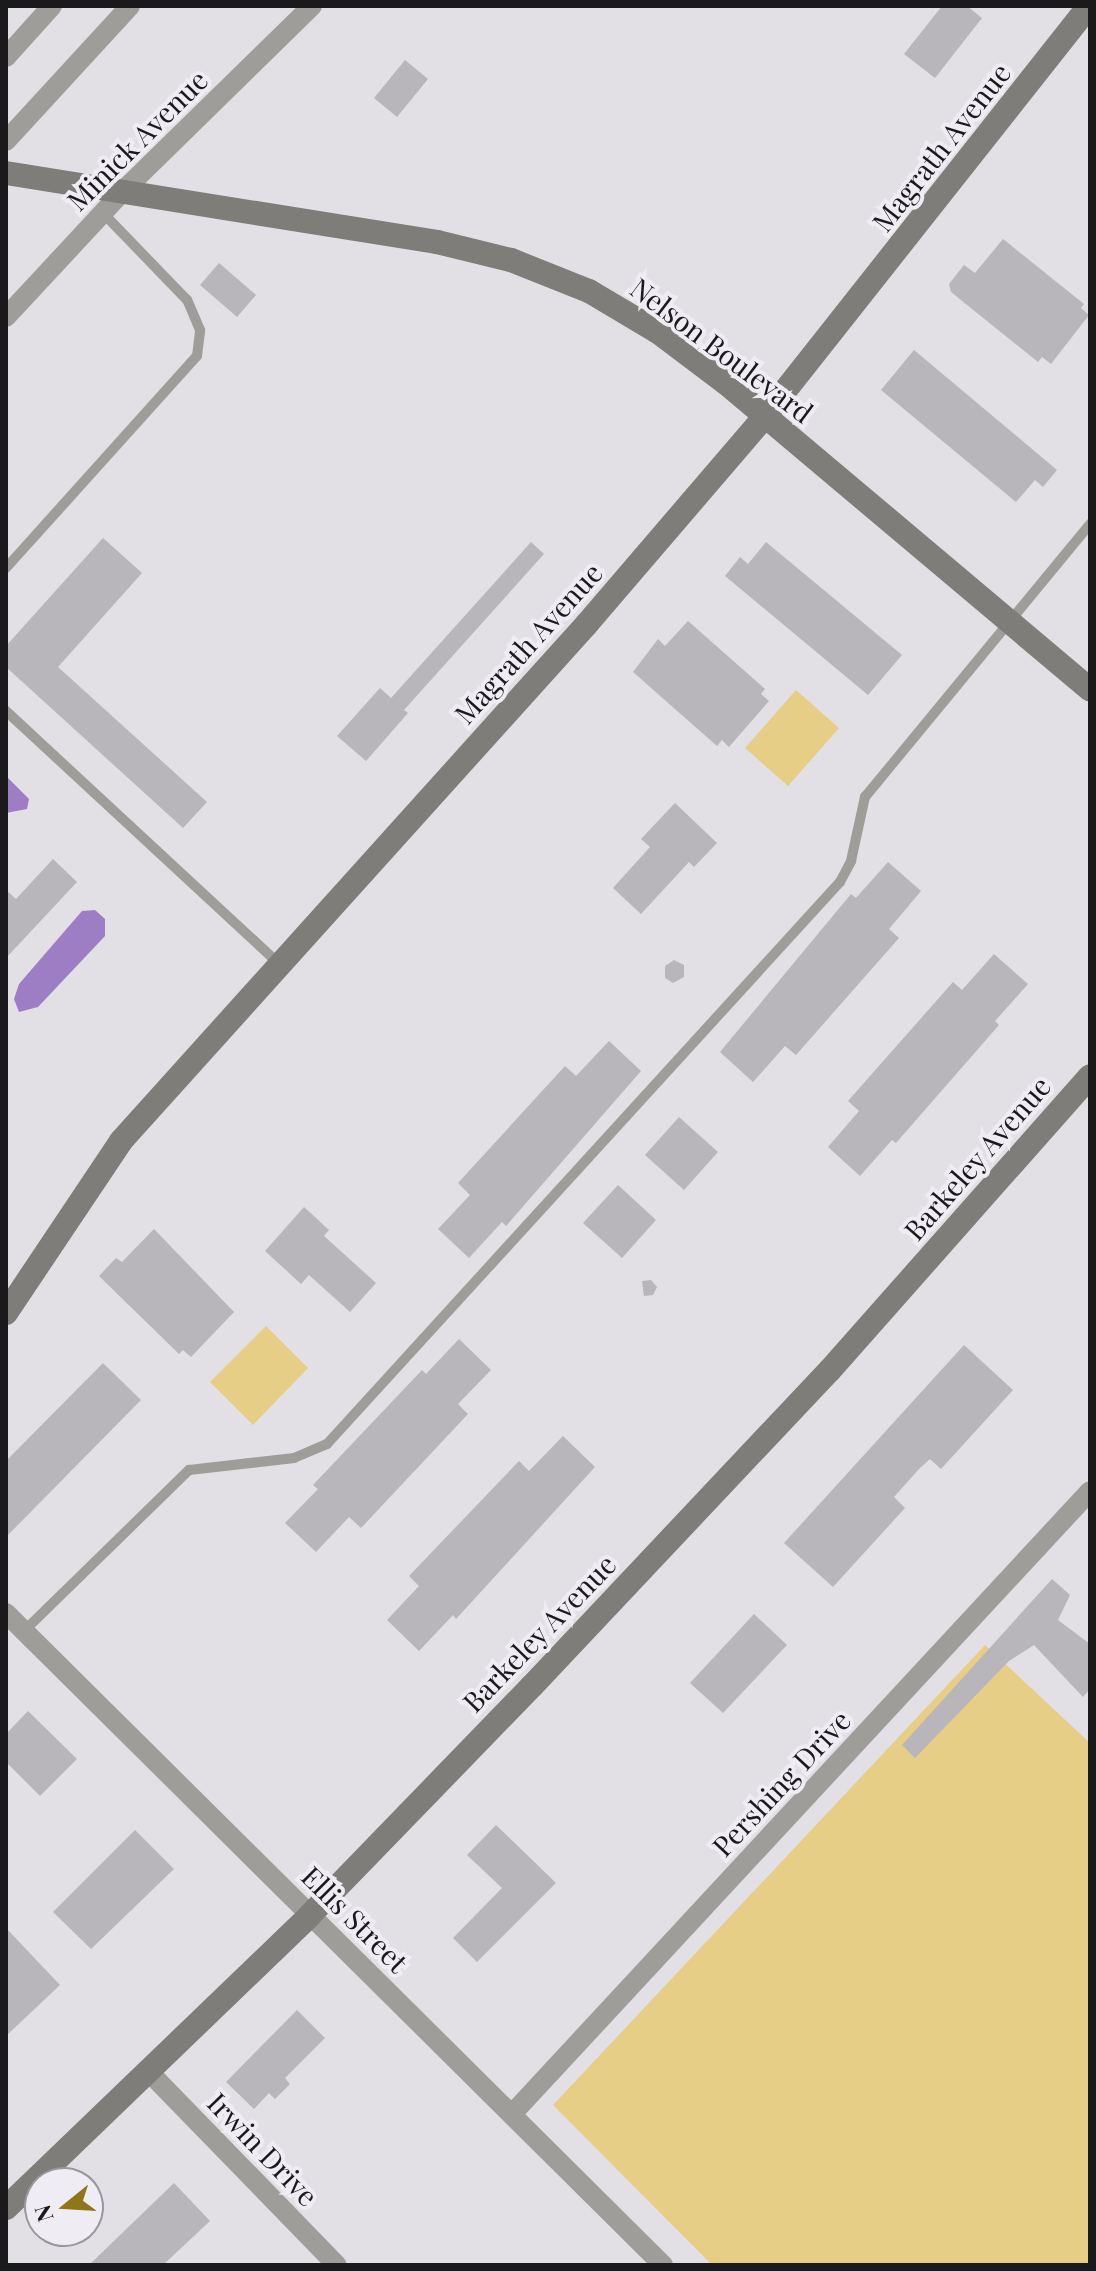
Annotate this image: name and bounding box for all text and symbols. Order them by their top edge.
street label: Magrath Avenue [865,56,1017,238]
street label: Minick Avenue [59,62,215,218]
street label: Nelson Boulevard [624,271,820,429]
street label: Magrath Avenue [447,556,609,730]
street label: Barkeley Avenue [896,1069,1058,1247]
street label: Barkeley Avenue [455,1547,623,1719]
street label: Pershing Drive [705,1703,857,1863]
street label: Ellis Street [295,1859,415,1979]
street label: Irwin Drive [201,2086,325,2212]
north arrow [24,2167,104,2247]
text: N [26,2202,60,2226]

